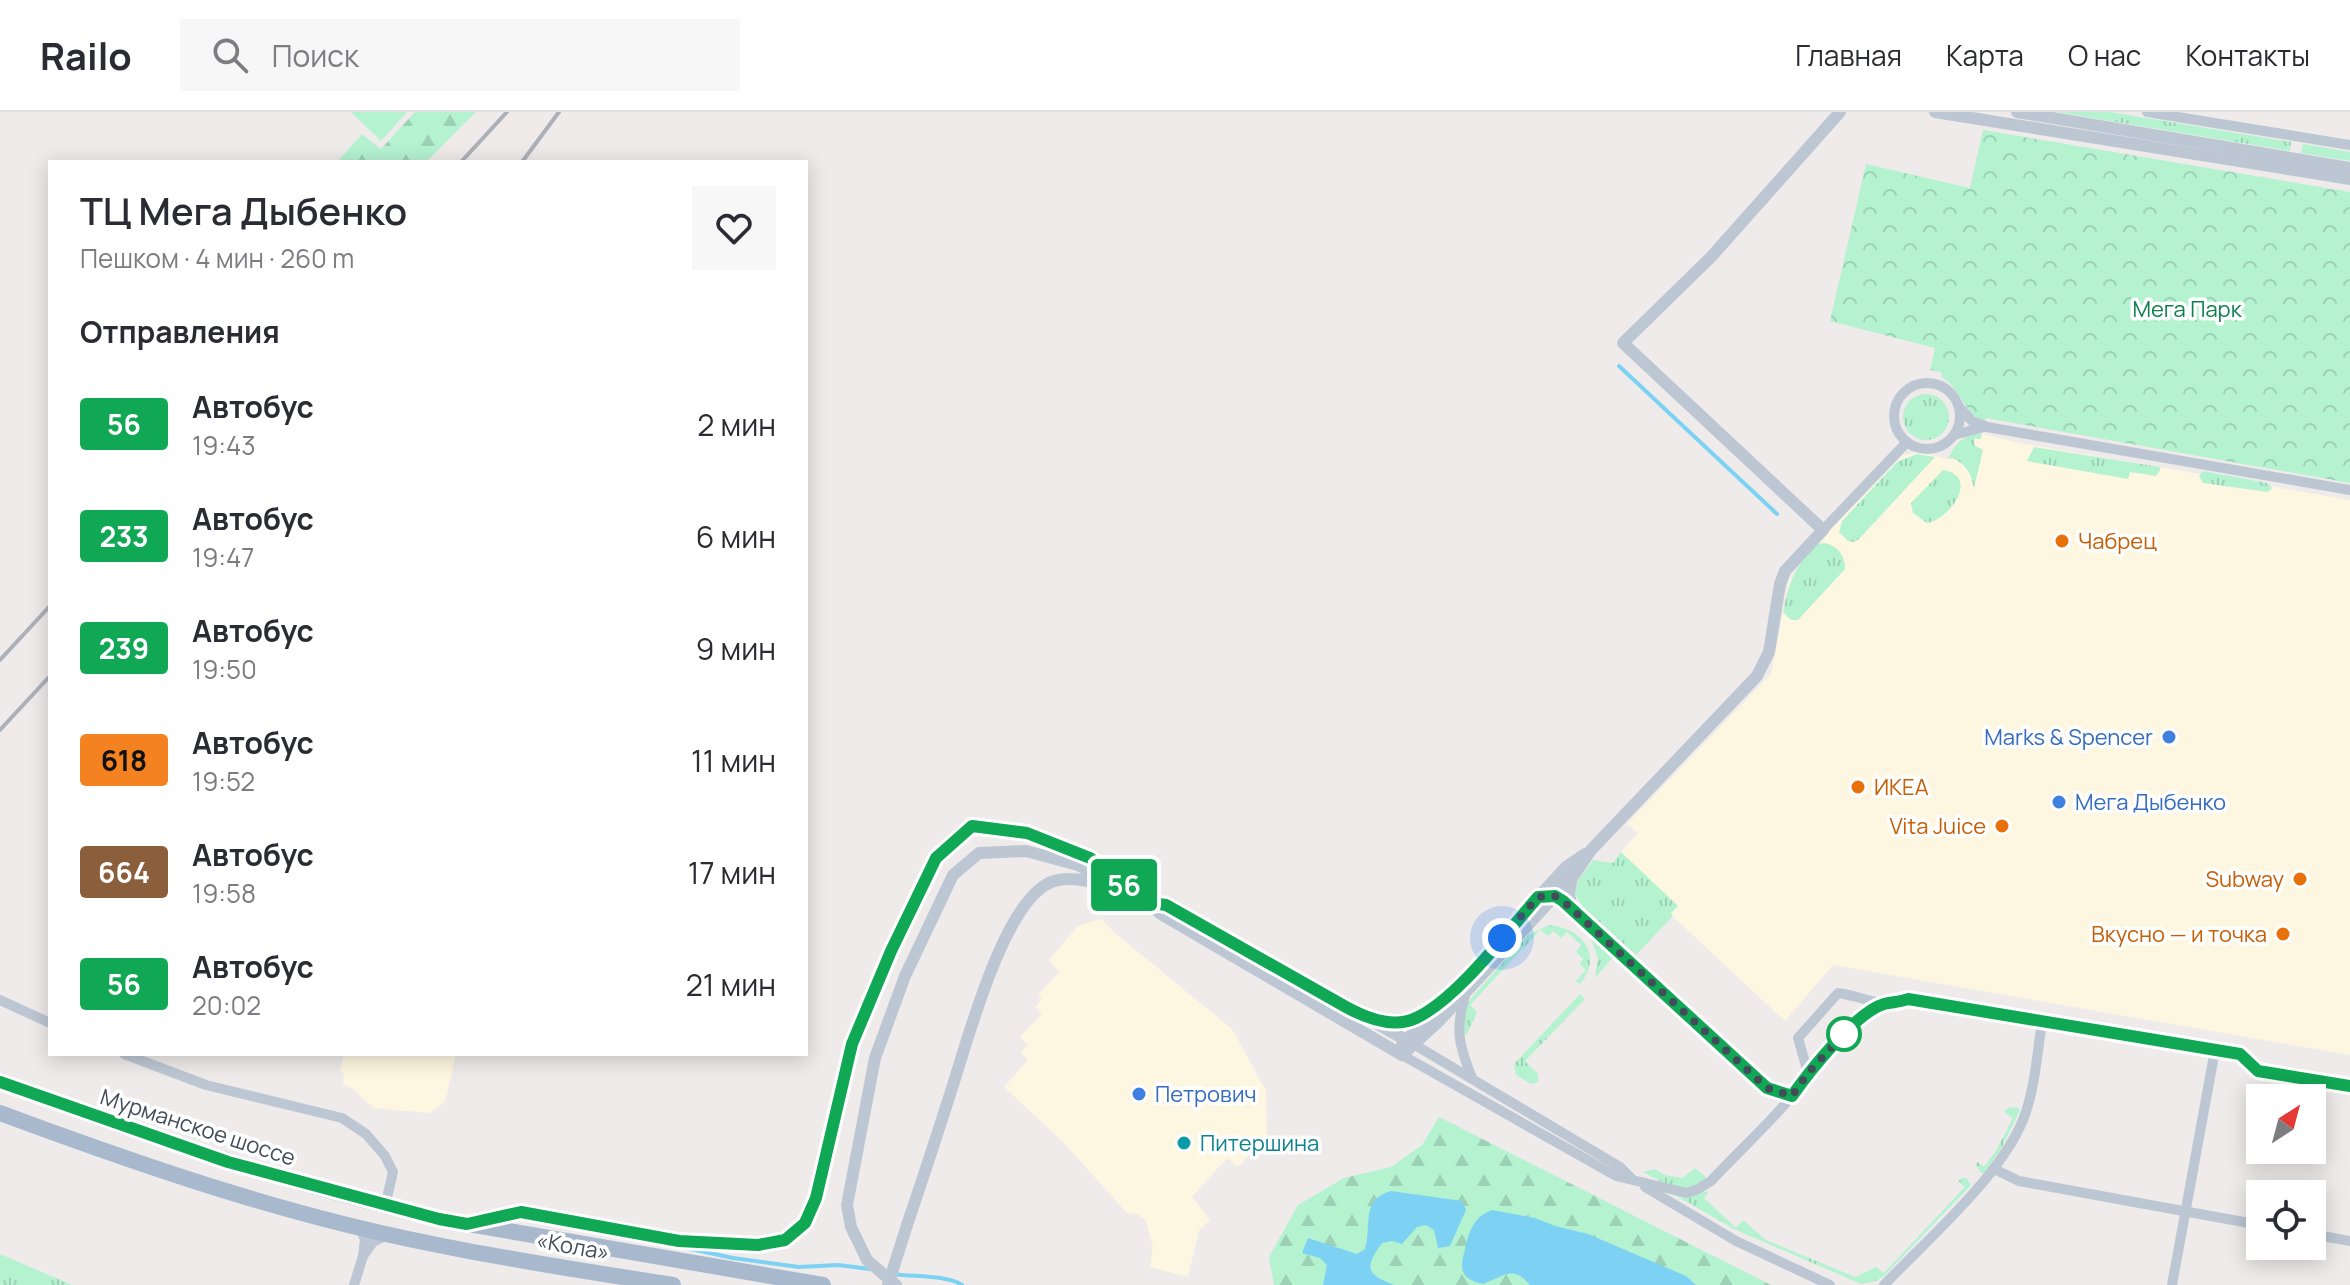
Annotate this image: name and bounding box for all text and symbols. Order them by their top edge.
search box [180,19,740,91]
text: Railo [40,29,132,81]
icon: search [208,33,252,77]
text: Поиск [272,35,359,76]
text: Главная [1795,36,1902,74]
text: Карта [1946,36,2024,74]
text: О нас [2068,36,2141,74]
text: Контакты [2185,36,2310,74]
text: ТЦ Мега Дыбенко [80,184,407,236]
button: heart [692,186,776,270]
text: Пешком · 4 мин · 260 m [80,240,354,276]
park label: Мега Парк [2132,294,2243,324]
text: Отправления [80,311,280,352]
text: Автобус [192,386,314,427]
text: 2 мин [697,404,776,445]
text: 56 [107,405,141,443]
text: 19:43 [192,427,256,463]
text: Автобус [192,498,314,539]
text: 6 мин [696,516,776,557]
text: 233 [99,517,149,555]
place label: Чабрец [2078,526,2157,556]
marker: Чабрец [2053,532,2071,550]
text: 19:47 [192,539,254,575]
text: Автобус [192,610,314,651]
text: 9 мин [696,628,776,669]
text: 239 [99,629,149,667]
text: 19:50 [192,651,257,687]
text: Автобус [192,722,314,763]
place label: Marks & Spencer [1984,722,2153,752]
marker: Marks & Spencer [2160,728,2178,746]
text: 11 мин [691,740,776,781]
text: 618 [101,741,147,779]
text: 19:52 [192,763,255,799]
place label: ИКЕА [1874,772,1929,802]
marker: ИКЕА [1849,778,1867,796]
place label: Мега Дыбенко [2075,787,2226,817]
marker: Мега Дыбенко [2050,793,2068,811]
place label: Vita Juice [1889,811,1986,841]
marker: Vita Juice [1993,817,2011,835]
text: Автобус [192,834,314,875]
text: 17 мин [688,852,776,893]
text: 664 [98,853,150,891]
line badge: 56 [1088,859,1160,911]
place label: Subway [2205,864,2284,894]
text: 56 [1107,866,1141,904]
marker: Subway [2291,870,2309,888]
text: 19:58 [192,875,256,911]
your location [1482,918,1522,958]
place label: Вкусно — и точка [2091,919,2267,949]
marker: Вкусно — и точка [2274,925,2292,943]
text: Автобус [192,946,314,987]
text: 21 мин [686,964,776,1005]
text: 56 [107,965,141,1003]
text: 20:02 [192,987,261,1023]
unlabelled marker [1827,1017,1861,1051]
place label: Петрович [1155,1079,1256,1109]
street label: Мурманское шоссе [97,1081,299,1173]
north arrow [2246,1084,2326,1164]
map controls [2246,1084,2326,1260]
marker: Петрович [1130,1085,1148,1103]
place label: Питершина [1200,1128,1319,1158]
marker: Питершина [1175,1134,1193,1152]
button: locate [2246,1180,2326,1260]
street label: «Кола» [534,1225,612,1267]

